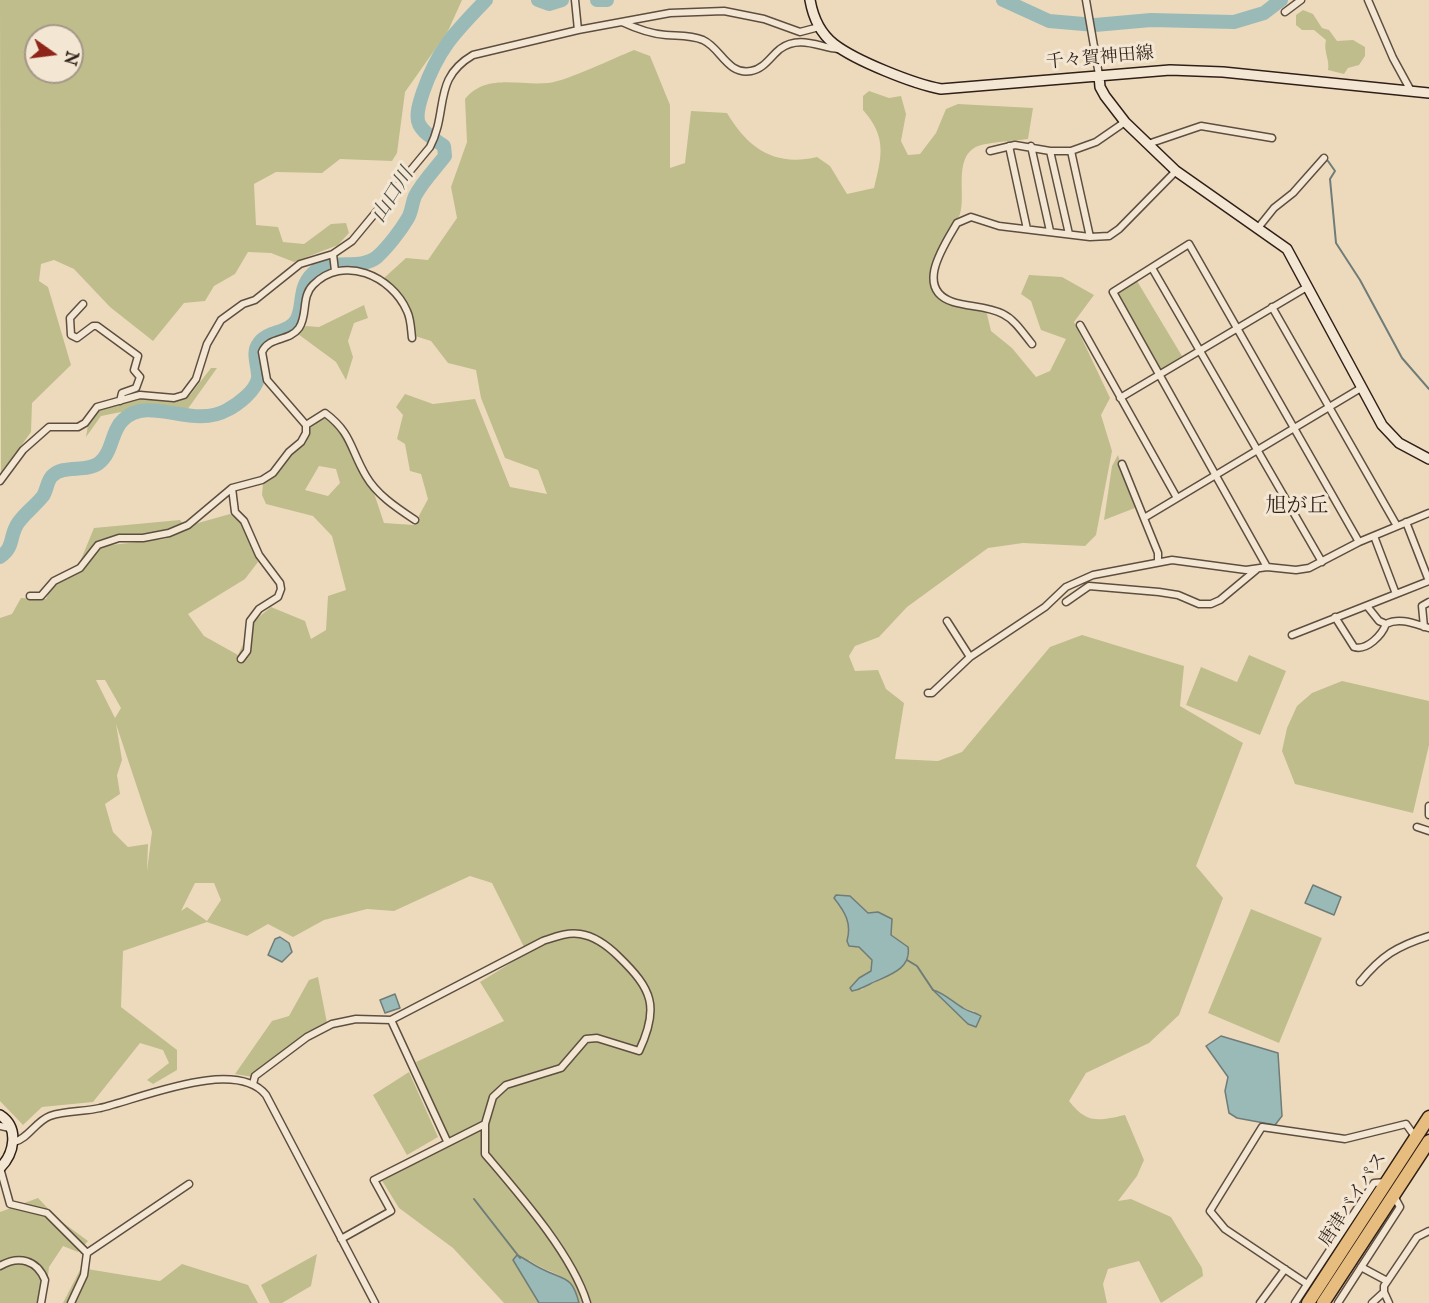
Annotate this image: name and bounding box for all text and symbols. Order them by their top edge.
north arrow [24,24,84,84]
street label: 千々賀神田線 [1045,44,1155,74]
text: N [58,49,81,67]
water label: 山口川 [368,164,420,228]
district label: 旭が丘 [1266,495,1328,521]
street label: 唐津バイパス [1316,1149,1392,1251]

